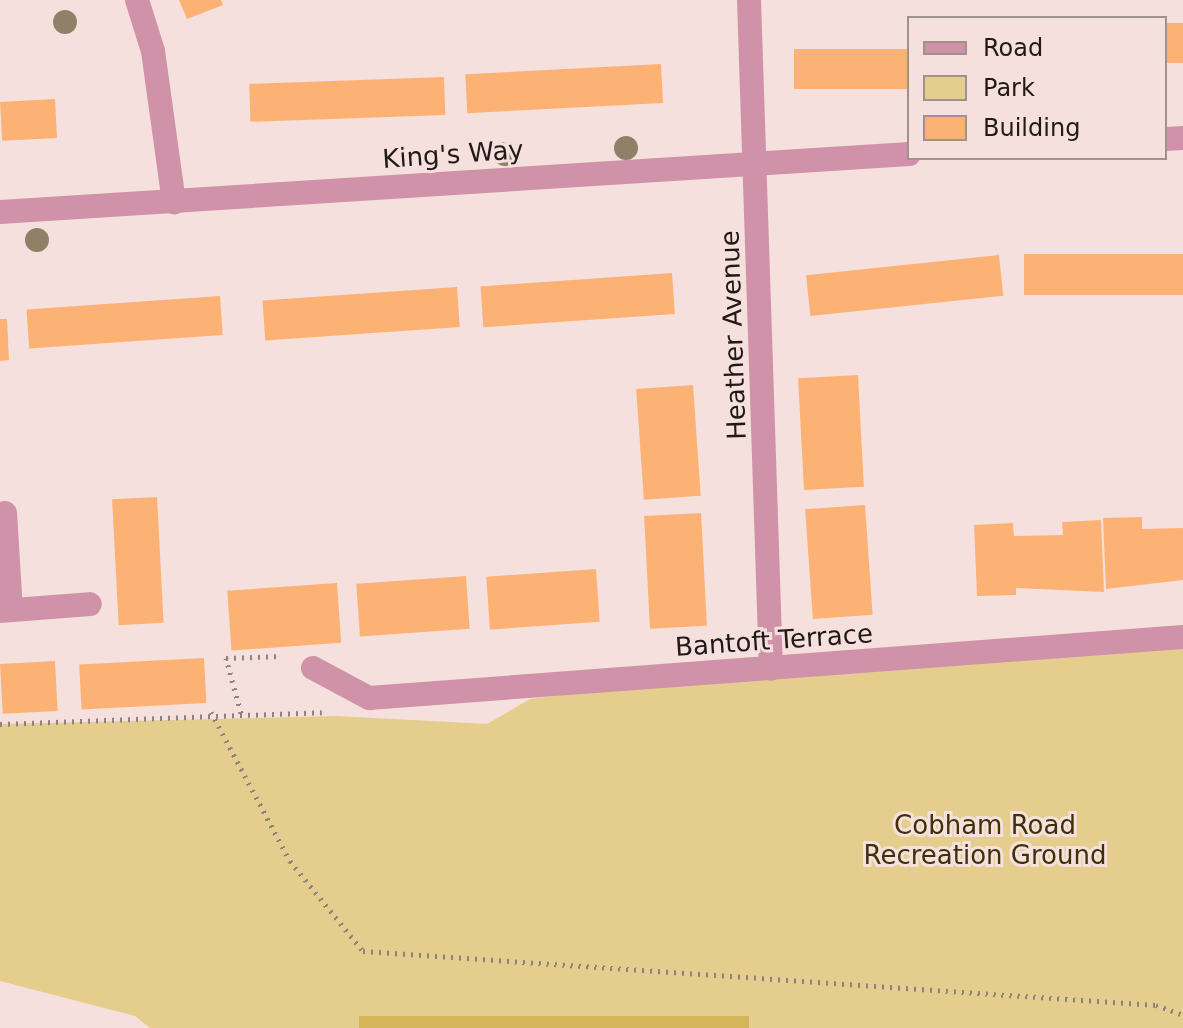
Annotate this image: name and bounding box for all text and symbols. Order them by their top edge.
legend [907,16,1167,160]
text: Road [983,34,1043,62]
text: Park [983,74,1035,102]
text: Building [983,114,1080,142]
street label: King's Way [381,135,525,175]
street label: Heather Avenue [715,230,753,440]
street label: Bantoft Terrace [674,619,874,663]
park label: Cobham Road Recreation Ground [864,810,1106,872]

